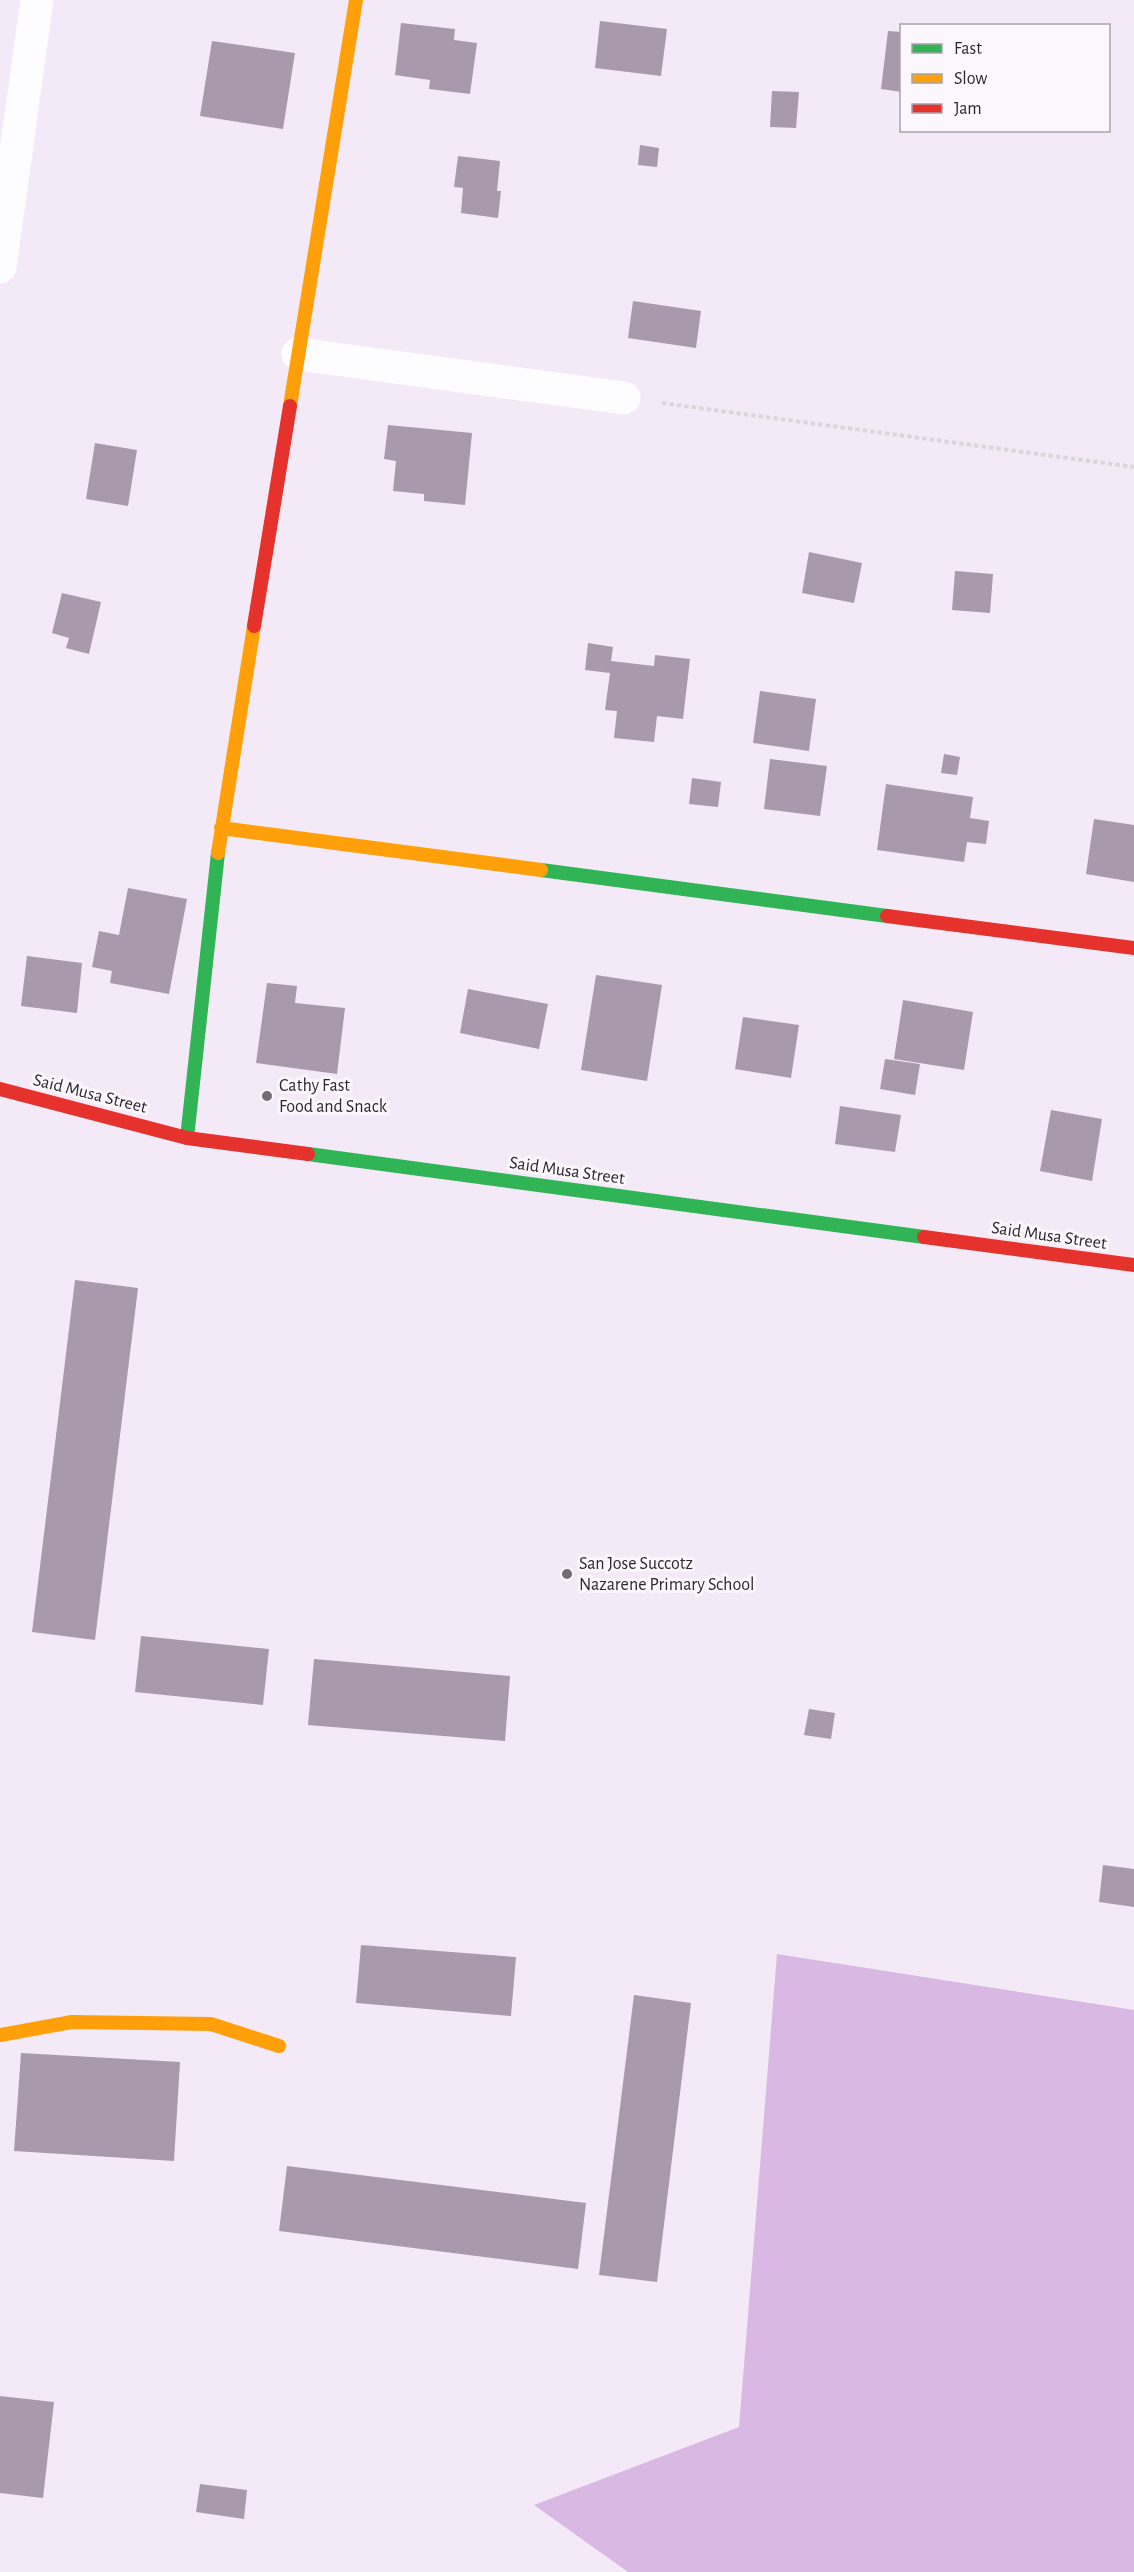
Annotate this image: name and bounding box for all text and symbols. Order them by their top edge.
legend [900,24,1110,132]
text: Fast [954,40,982,58]
text: Slow [954,70,987,88]
text: Jam [954,100,982,118]
street label: Said Musa Street [31,1071,149,1117]
place label: Cathy Fast Food and Snack [279,1077,388,1116]
marker: Cathy Fast Food and Snack [260,1089,274,1103]
street label: Said Musa Street [508,1154,626,1188]
street label: Said Musa Street [990,1219,1108,1253]
place label: San Jose Succotz Nazarene Primary School [579,1555,755,1594]
marker: San Jose Succotz Nazarene Primary School [560,1567,574,1581]

